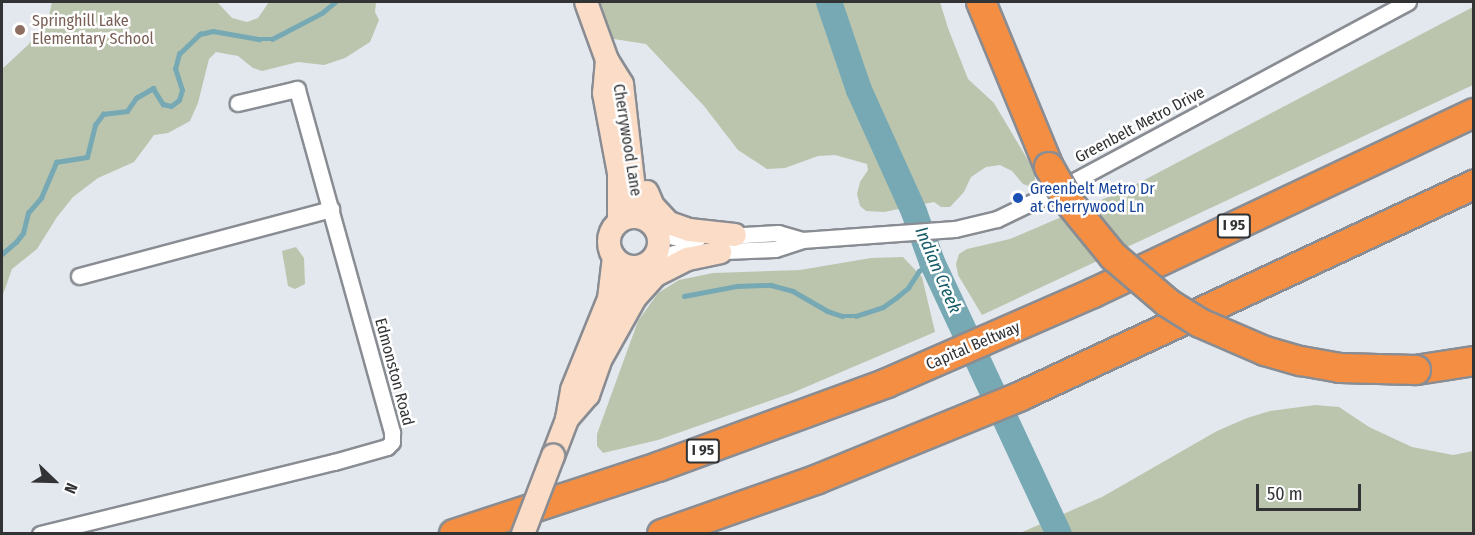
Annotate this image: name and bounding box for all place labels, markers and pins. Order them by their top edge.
place label: Springhill Lake Elementary School [32,11,154,49]
marker: Springhill Lake Elementary School [13,23,27,37]
place label: Greenbelt Metro Dr at Cherrywood Ln [1030,179,1155,217]
marker: Greenbelt Metro Dr at Cherrywood Ln [1011,191,1025,205]

